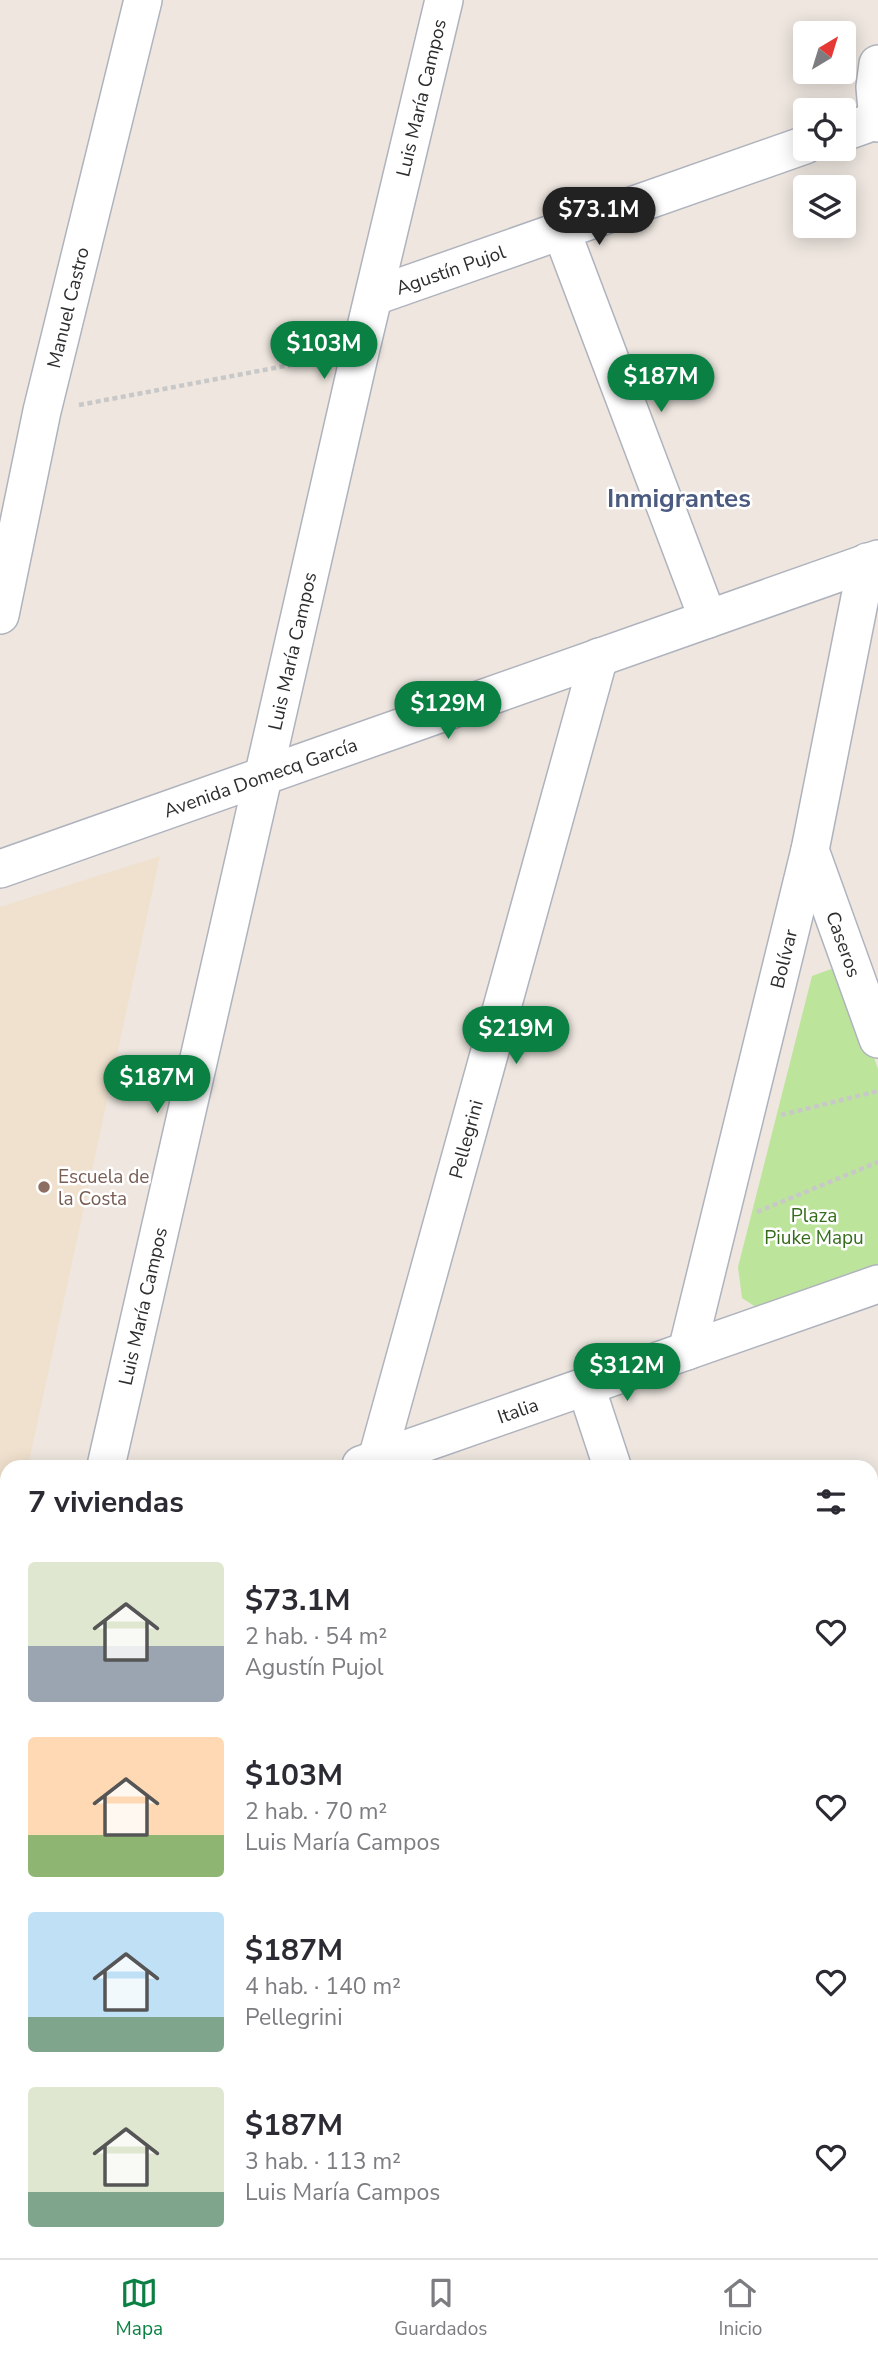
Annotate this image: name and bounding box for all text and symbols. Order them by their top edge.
street label: Luis María Campos [390,16,453,179]
north arrow [793,21,856,84]
map controls [793,21,856,238]
button: locate [793,98,856,161]
button: layers [793,175,856,238]
pin: $73.1M [542,188,656,247]
text: $73.1M [559,194,639,225]
street label: Agustín Pujol [392,239,510,302]
street label: Manuel Castro [41,244,96,371]
pin: $103M [275,322,373,381]
text: $103M [286,328,362,359]
pin: $187M [612,354,710,414]
text: $187M [623,361,699,392]
district label: Inmigrantes [607,481,751,516]
street label: Luis María Campos [262,570,323,733]
pin: $129M [399,682,497,741]
text: $129M [410,688,486,719]
street label: Avenida Domecq García [160,732,361,824]
street label: Caseros [819,908,867,981]
street label: Bolívar [765,926,804,991]
pin: $219M [467,1006,565,1066]
text: $219M [478,1013,554,1044]
pin: $187M [108,1056,206,1115]
text: $187M [119,1062,195,1093]
street label: Pellegrini [443,1097,490,1182]
place label: Escuela de la Costa [58,1164,149,1212]
marker: Escuela de la Costa [36,1179,52,1195]
park label: Plaza Piuke Mapu [764,1203,864,1251]
street label: Luis María Campos [113,1225,174,1388]
pin: $312M [578,1344,676,1403]
text: $312M [589,1350,665,1381]
street label: Italia [494,1392,542,1430]
text: 7 viviendas [28,1482,184,1523]
icon: filters [812,1483,850,1521]
text: $73.1M [245,1580,350,1621]
icon: home [84,1590,168,1674]
icon: heart [812,1613,850,1651]
text: 2 hab. · 54 m² [245,1621,387,1652]
text: Agustín Pujol [245,1652,384,1683]
text: $103M [245,1755,343,1796]
icon: home [84,1765,168,1849]
icon: heart [812,1788,850,1826]
text: 2 hab. · 70 m² [245,1796,387,1827]
text: Luis María Campos [245,1827,440,1858]
text: $187M [245,1930,343,1971]
icon: home [84,1940,168,2024]
icon: heart [812,1963,850,2001]
text: 4 hab. · 140 m² [245,1971,401,2002]
text: Pellegrini [245,2002,342,2033]
text: $187M [245,2105,343,2146]
icon: home [84,2115,168,2199]
icon: heart [812,2138,850,2176]
text: 3 hab. · 113 m² [245,2146,401,2177]
text: Luis María Campos [245,2177,440,2208]
tab: Mapa [116,2274,163,2342]
tab: Guardados [394,2274,487,2342]
tab: Inicio [719,2274,762,2342]

